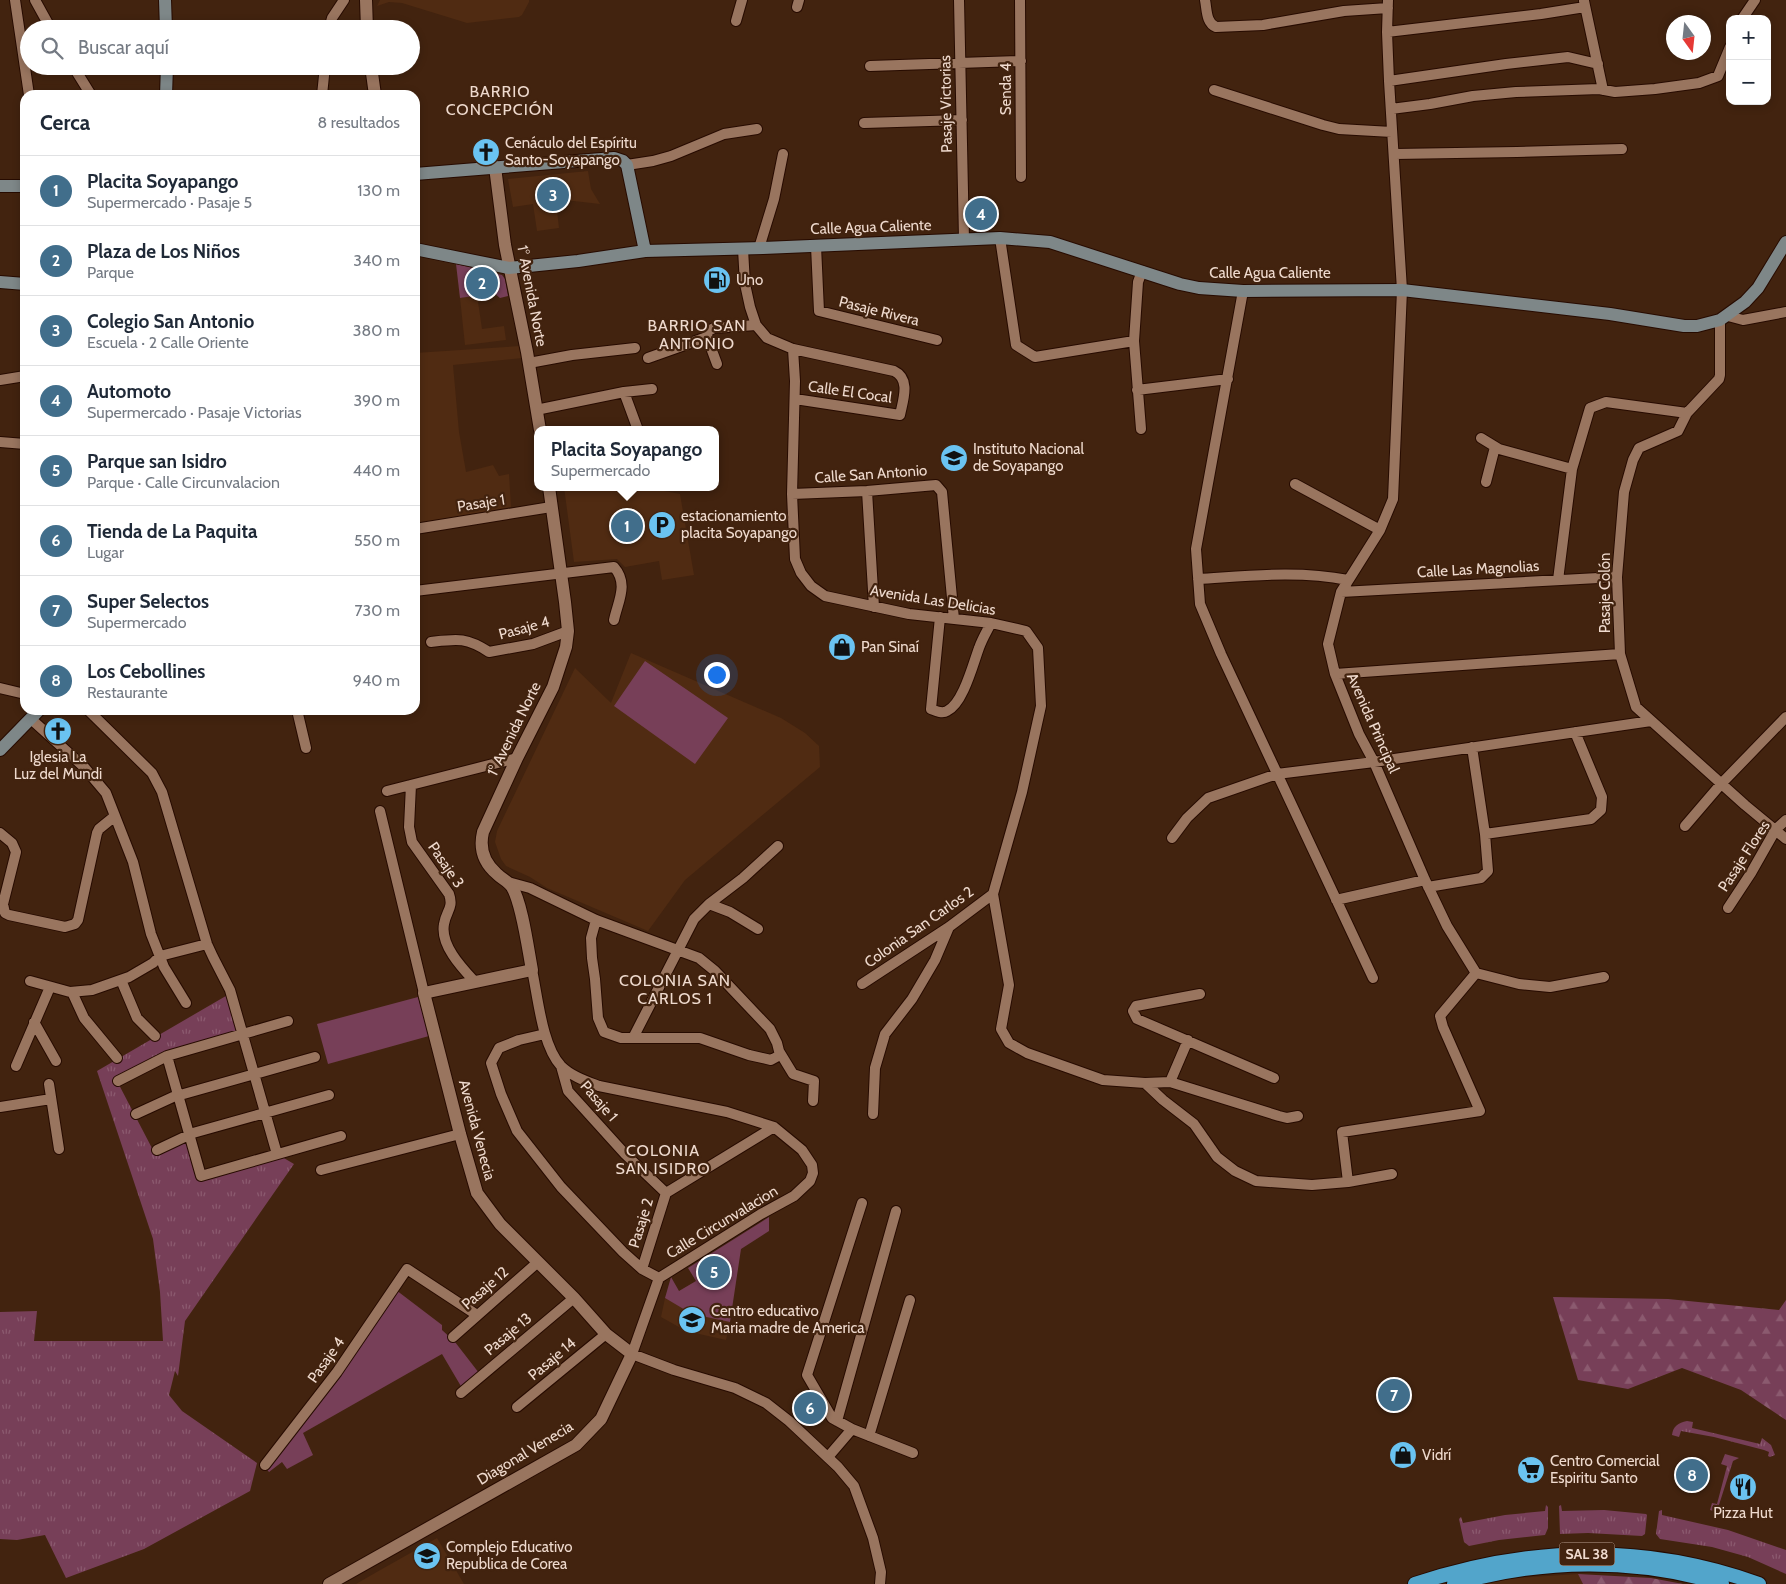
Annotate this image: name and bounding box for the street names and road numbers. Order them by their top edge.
street label: Pasaje Victorias [936,55,956,153]
street label: Senda 4 [997,62,1015,115]
street label: Calle Agua Caliente [810,216,932,238]
street label: 1° Avenida Norte [513,244,551,348]
street label: Calle Agua Caliente [1209,264,1331,282]
street label: Pasaje Rivera [837,292,922,330]
street label: Calle El Cocal [807,377,894,407]
street label: Calle San Antonio [814,461,928,487]
street label: Pasaje 1 [456,490,506,516]
street label: Pasaje Colón [1596,553,1614,633]
street label: Calle Las Magnolias [1416,557,1540,581]
street label: Avenida Las Delicias [869,581,997,619]
street label: Pasaje 4 [497,613,552,643]
street label: Avenida Principal [1343,670,1403,776]
street label: 1° Avenida Norte [483,679,545,779]
street label: Pasaje Flores [1714,817,1774,895]
street label: Pasaje 3 [424,839,468,891]
street label: Colonia San Carlos 2 [861,882,977,971]
street label: Pasaje 1 [576,1077,622,1125]
street label: Avenida Venecia [455,1078,499,1183]
street label: Calle Circunvalacion [663,1182,781,1262]
street label: Pasaje 2 [625,1196,657,1250]
street label: Pasaje 12 [458,1263,512,1313]
street label: Pasaje 13 [481,1309,535,1359]
street label: Pasaje 4 [304,1333,348,1386]
street label: Pasaje 14 [524,1334,580,1384]
street label: Diagonal Venecia [474,1417,577,1489]
road number: SAL 38 [1560,1542,1614,1566]

